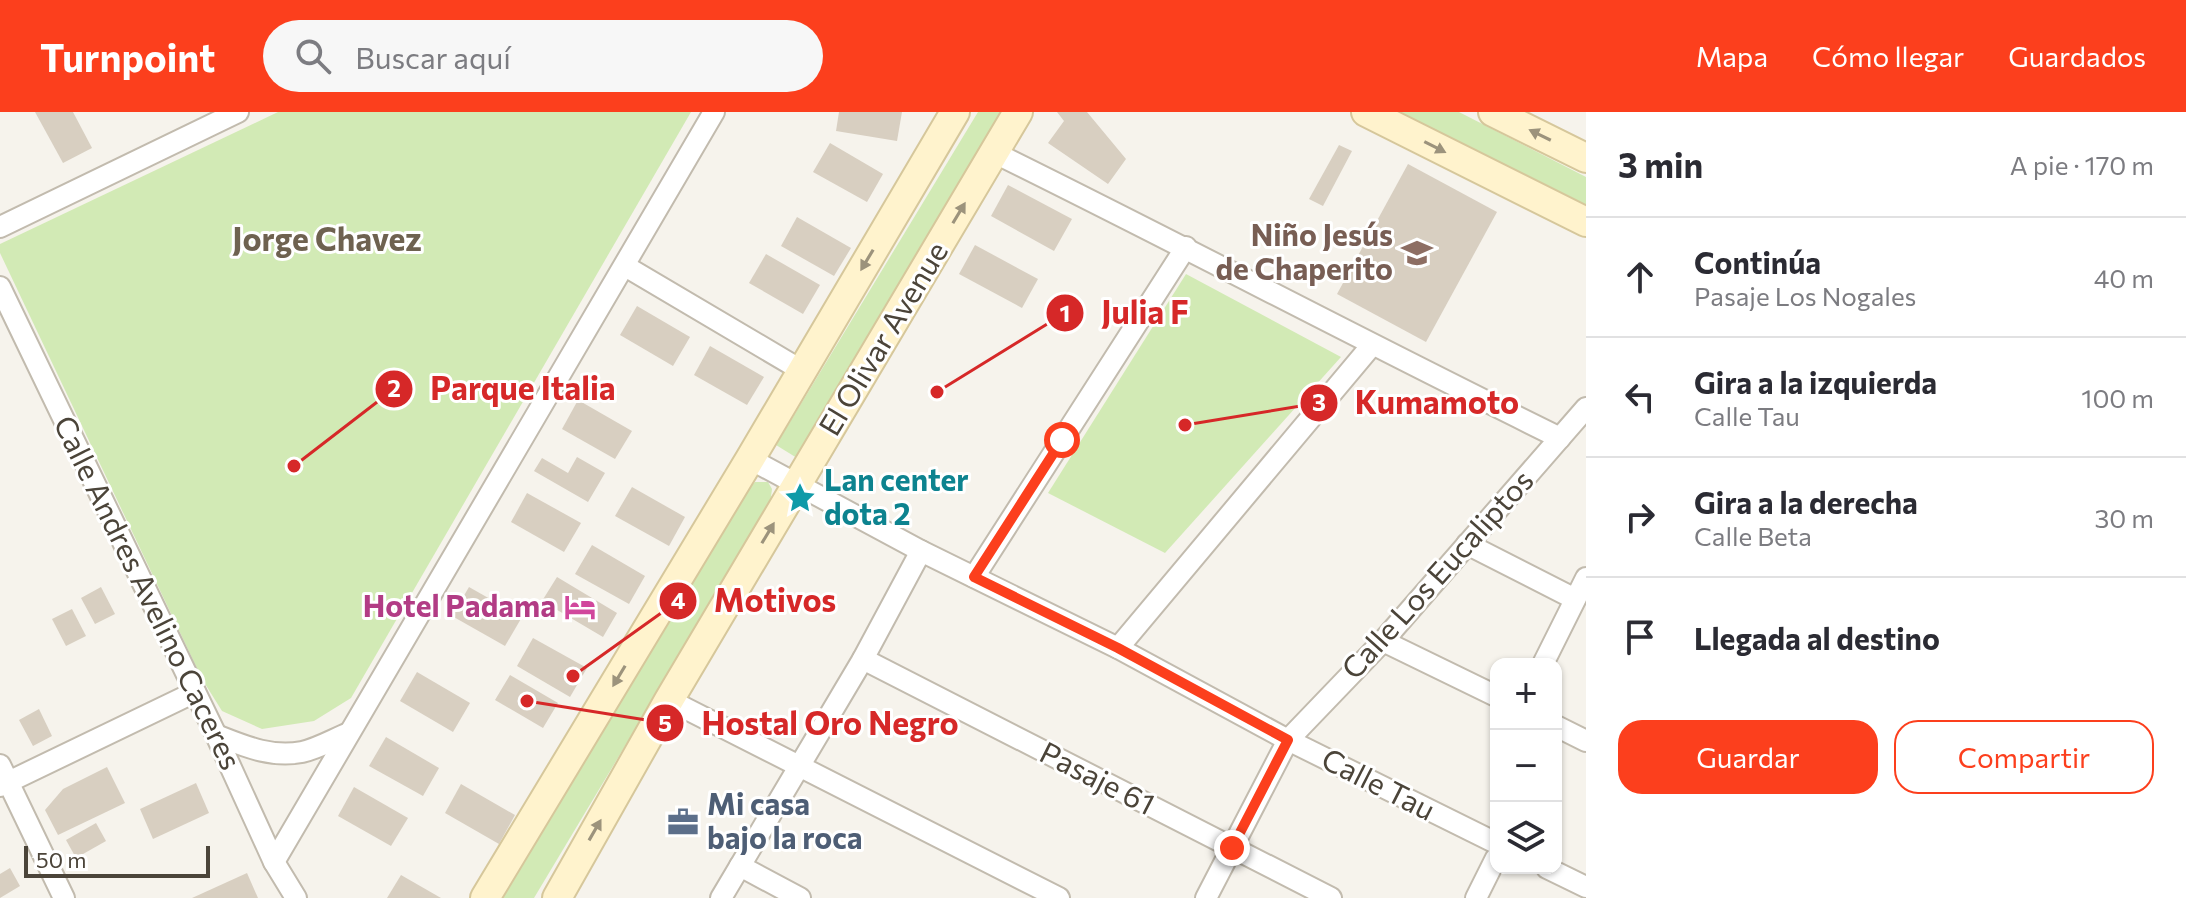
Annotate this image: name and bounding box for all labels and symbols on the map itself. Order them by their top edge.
one-way arrow [1528,129,1551,142]
one-way arrow [1424,140,1447,154]
one-way arrow [952,202,966,224]
place label: Niño Jesús de Chaperito [1215,215,1393,286]
district label: Jorge Chavez [232,218,422,258]
street label: El Olivar Avenue [809,234,954,441]
school or university icon: Niño Jesús de Chaperito [1400,236,1434,270]
one-way arrow [860,249,874,271]
callout: Julia F [1045,285,1205,341]
text: Julia F [1101,291,1189,331]
text: 1 [1060,298,1070,327]
callout: Parque Italia [374,361,632,417]
text: Parque Italia [430,367,616,407]
text: 2 [387,373,401,402]
callout: Kumamoto [1299,375,1536,431]
text: Kumamoto [1355,381,1519,421]
text: 3 [1312,387,1326,416]
street label: Calle Andres Avelino Caceres [47,409,251,775]
route start [1044,422,1080,458]
place label: Lan center dota 2 [824,460,969,531]
street label: Calle Los Eucaliptos [1333,461,1540,685]
place icon: Lan center dota 2 [783,481,817,515]
one-way arrow [761,522,775,544]
callout: Motivos [658,573,853,629]
text: Motivos [714,579,836,619]
text: 4 [671,585,686,614]
place label: Hotel Padama [363,586,556,623]
hotel icon: Hotel Padama [563,590,597,624]
one-way arrow [612,665,626,687]
callout: Hostal Oro Negro [645,695,975,751]
text: Hostal Oro Negro [701,702,959,742]
text: 5 [658,708,672,737]
street label: Pasaje 61 [1034,732,1162,821]
street label: Calle Tau [1316,739,1442,827]
place label: Mi casa bajo la roca [707,784,863,855]
office icon: Mi casa bajo la roca [666,805,700,839]
one-way arrow [588,819,602,841]
route end [1214,830,1250,866]
scale bar [24,842,210,878]

